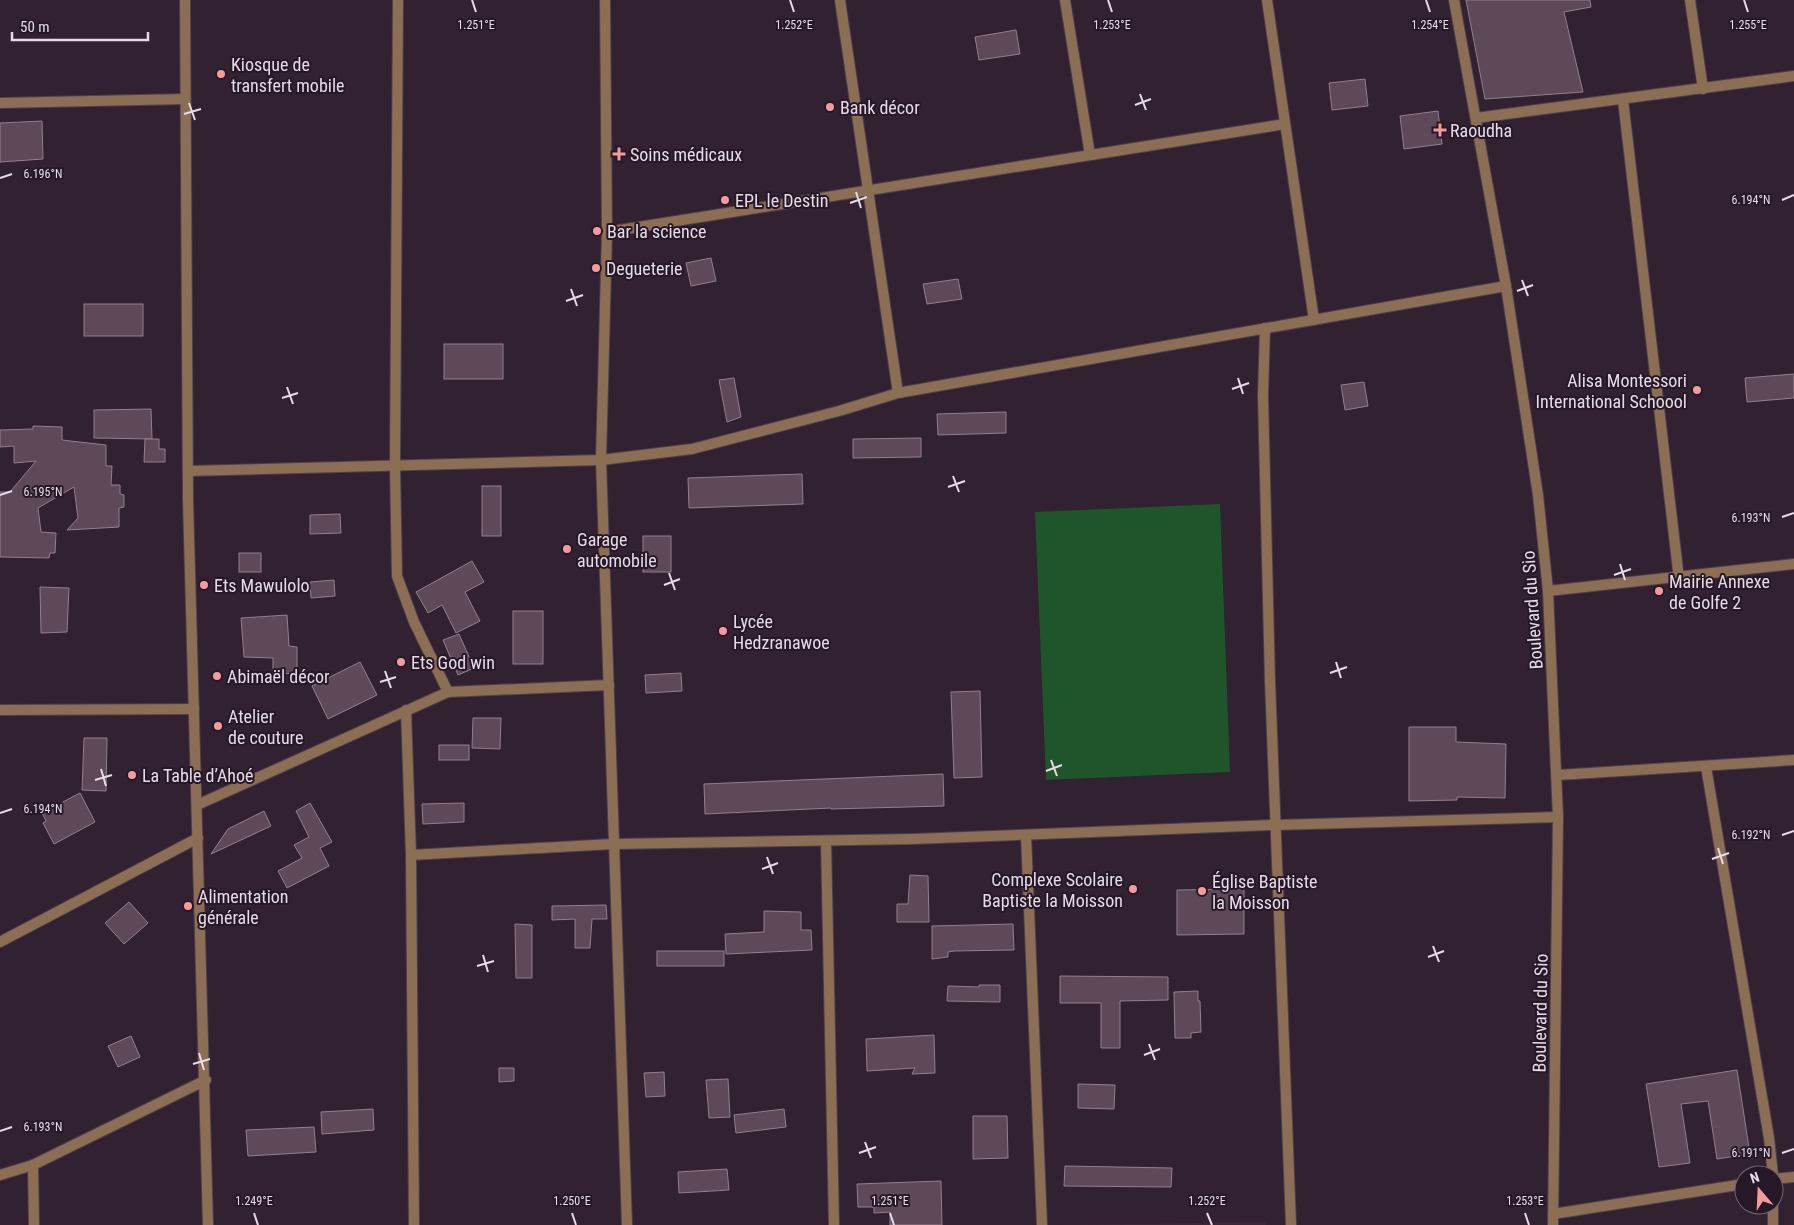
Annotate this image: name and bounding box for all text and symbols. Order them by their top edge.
scale bar [12,10,149,42]
text: 50 m [20,18,50,36]
text: 1.251°E [457,18,495,32]
text: 1.252°E [775,18,813,32]
text: 1.253°E [1093,18,1131,32]
text: 1.254°E [1411,18,1449,32]
text: 1.255°E [1729,18,1767,32]
place label: Kiosque de transfert mobile [231,54,344,96]
marker: Kiosque de transfert mobile [215,68,227,80]
place label: Bank décor [840,97,920,118]
marker: Bank décor [824,101,836,113]
place label: Raoudha [1450,120,1512,141]
marker: Raoudha [1434,124,1446,136]
place label: Soins médicaux [630,144,742,165]
marker: Soins médicaux [612,147,626,161]
text: 6.196°N [24,167,62,181]
place label: EPL le Destin [735,190,828,211]
text: 6.194°N [1732,193,1770,207]
marker: EPL le Destin [719,194,731,206]
place label: Bar la science [607,221,707,242]
marker: Bar la science [591,225,603,237]
place label: Degueterie [606,258,683,279]
marker: Degueterie [590,262,602,274]
place label: Alisa Montessori International Schoool [1536,370,1687,412]
marker: Alisa Montessori International Schoool [1691,384,1703,396]
text: 6.195°N [24,485,62,499]
text: 6.193°N [1732,511,1770,525]
place label: Garage automobile [577,529,657,571]
marker: Garage automobile [561,543,573,555]
street label: Boulevard du Sio [1517,550,1547,670]
place label: Mairie Annexe de Golfe 2 [1669,571,1770,613]
place label: Ets Mawulolo [214,575,310,596]
marker: Ets Mawulolo [198,579,210,591]
marker: Mairie Annexe de Golfe 2 [1653,585,1665,597]
place label: Lycée Hedzranawoe [733,611,830,653]
marker: Lycée Hedzranawoe [717,625,729,637]
place label: Ets God win [411,652,495,673]
marker: Ets God win [395,656,407,668]
place label: Abimaël décor [227,666,330,687]
marker: Abimaël décor [211,670,223,682]
place label: Atelier de couture [228,706,303,748]
marker: Atelier de couture [212,720,224,732]
place label: La Table d’Ahoé [142,765,253,786]
marker: La Table d’Ahoé [126,769,138,781]
text: 6.194°N [24,802,62,816]
text: 6.192°N [1732,828,1770,842]
place label: Complexe Scolaire Baptiste la Moisson [982,869,1123,911]
place label: Église Baptiste la Moisson [1212,871,1317,913]
marker: Complexe Scolaire Baptiste la Moisson [1127,883,1139,895]
marker: Église Baptiste la Moisson [1196,885,1208,897]
place label: Alimentation générale [198,886,289,928]
marker: Alimentation générale [182,900,194,912]
street label: Boulevard du Sio [1528,953,1552,1073]
text: 6.193°N [24,1120,62,1134]
text: 6.191°N [1732,1146,1770,1160]
north arrow [1734,1165,1784,1215]
text: N [1748,1169,1761,1187]
text: 1.249°E [235,1194,273,1208]
text: 1.250°E [553,1194,591,1208]
text: 1.251°E [871,1194,909,1208]
text: 1.252°E [1188,1194,1226,1208]
text: 1.253°E [1506,1194,1544,1208]

